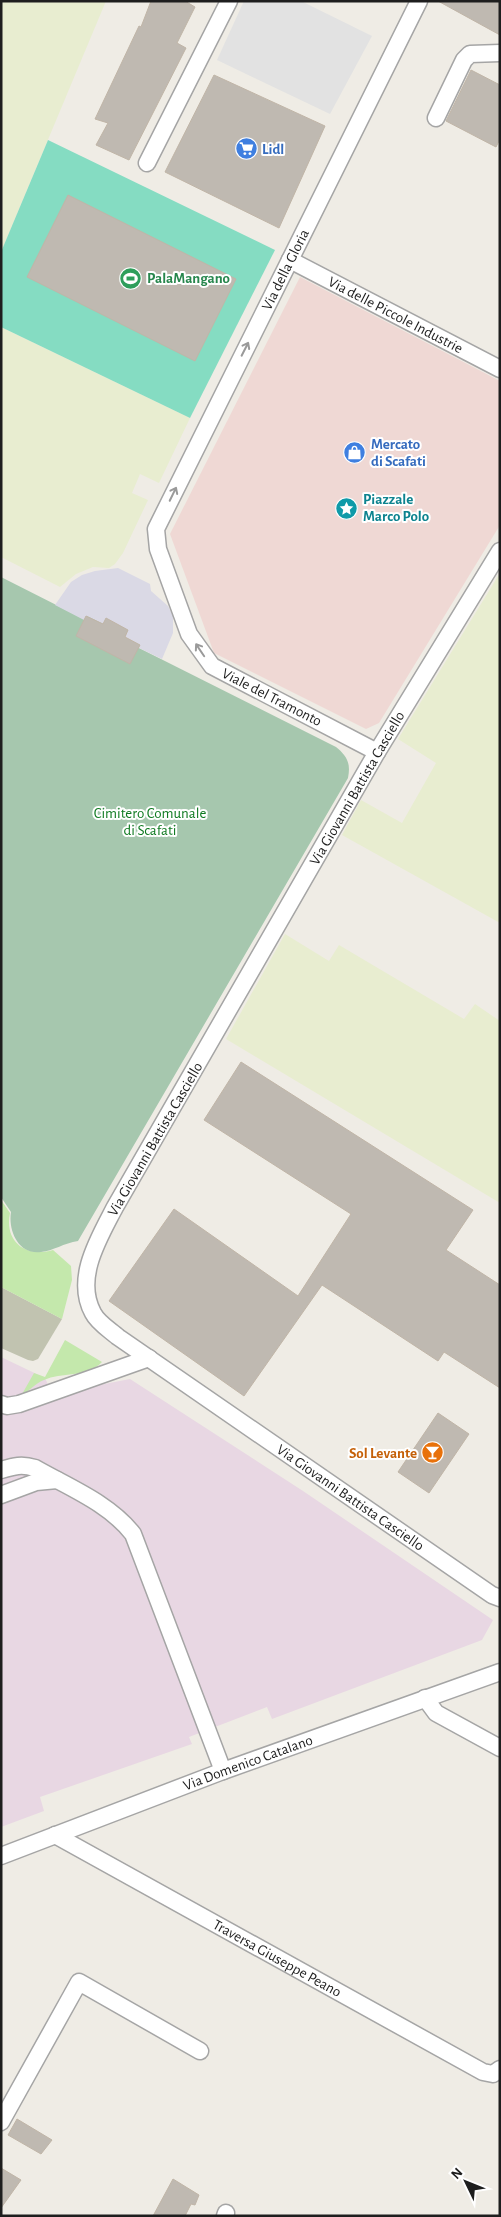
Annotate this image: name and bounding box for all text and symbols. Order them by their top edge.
supermarket icon: Lidl [234,137,258,161]
place label: Lidl [262,142,284,157]
street label: Via della Gloria [259,227,312,313]
sports icon: PalaMangano [119,266,143,290]
place label: PalaMangano [147,271,230,286]
street label: Via delle Piccole Industrie [326,274,465,356]
one-way arrow [241,342,250,357]
place label: Mercato di Scafati [371,437,426,469]
shop icon: Mercato di Scafati [343,441,367,465]
one-way arrow [169,487,178,502]
place label: Piazzale Marco Polo [363,492,429,524]
place icon: Piazzale Marco Polo [335,496,359,520]
one-way arrow [195,643,205,657]
street label: Viale del Tramonto [219,666,324,729]
street label: Via Giovanni Battista Casciello [307,709,408,868]
park label: Cimitero Comunale di Scafati [94,806,206,838]
street label: Via Giovanni Battista Casciello [105,1060,206,1219]
bar icon: Sol Levante [421,1441,445,1465]
street label: Via Giovanni Battista Casciello [274,1442,427,1554]
place label: Sol Levante [349,1446,417,1461]
street label: Via Domenico Catalano [181,1733,315,1793]
street label: Traversa Giuseppe Peano [210,1917,344,2000]
north arrow [441,2157,491,2207]
text: N [449,2165,466,2182]

